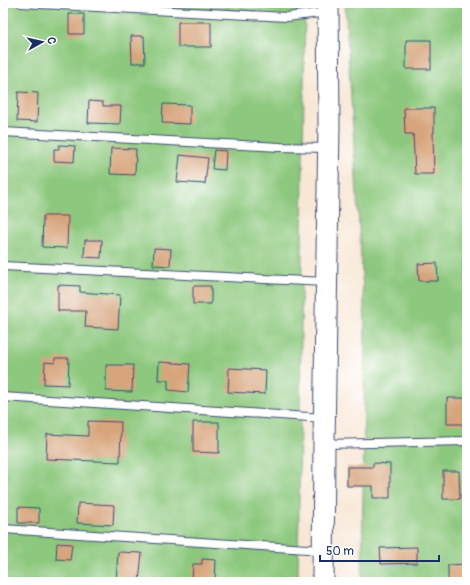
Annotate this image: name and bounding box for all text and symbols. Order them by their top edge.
north arrow [22,22,62,62]
text: С [44,36,58,45]
scale bar [320,537,439,563]
text: 50 m [326,544,354,559]

